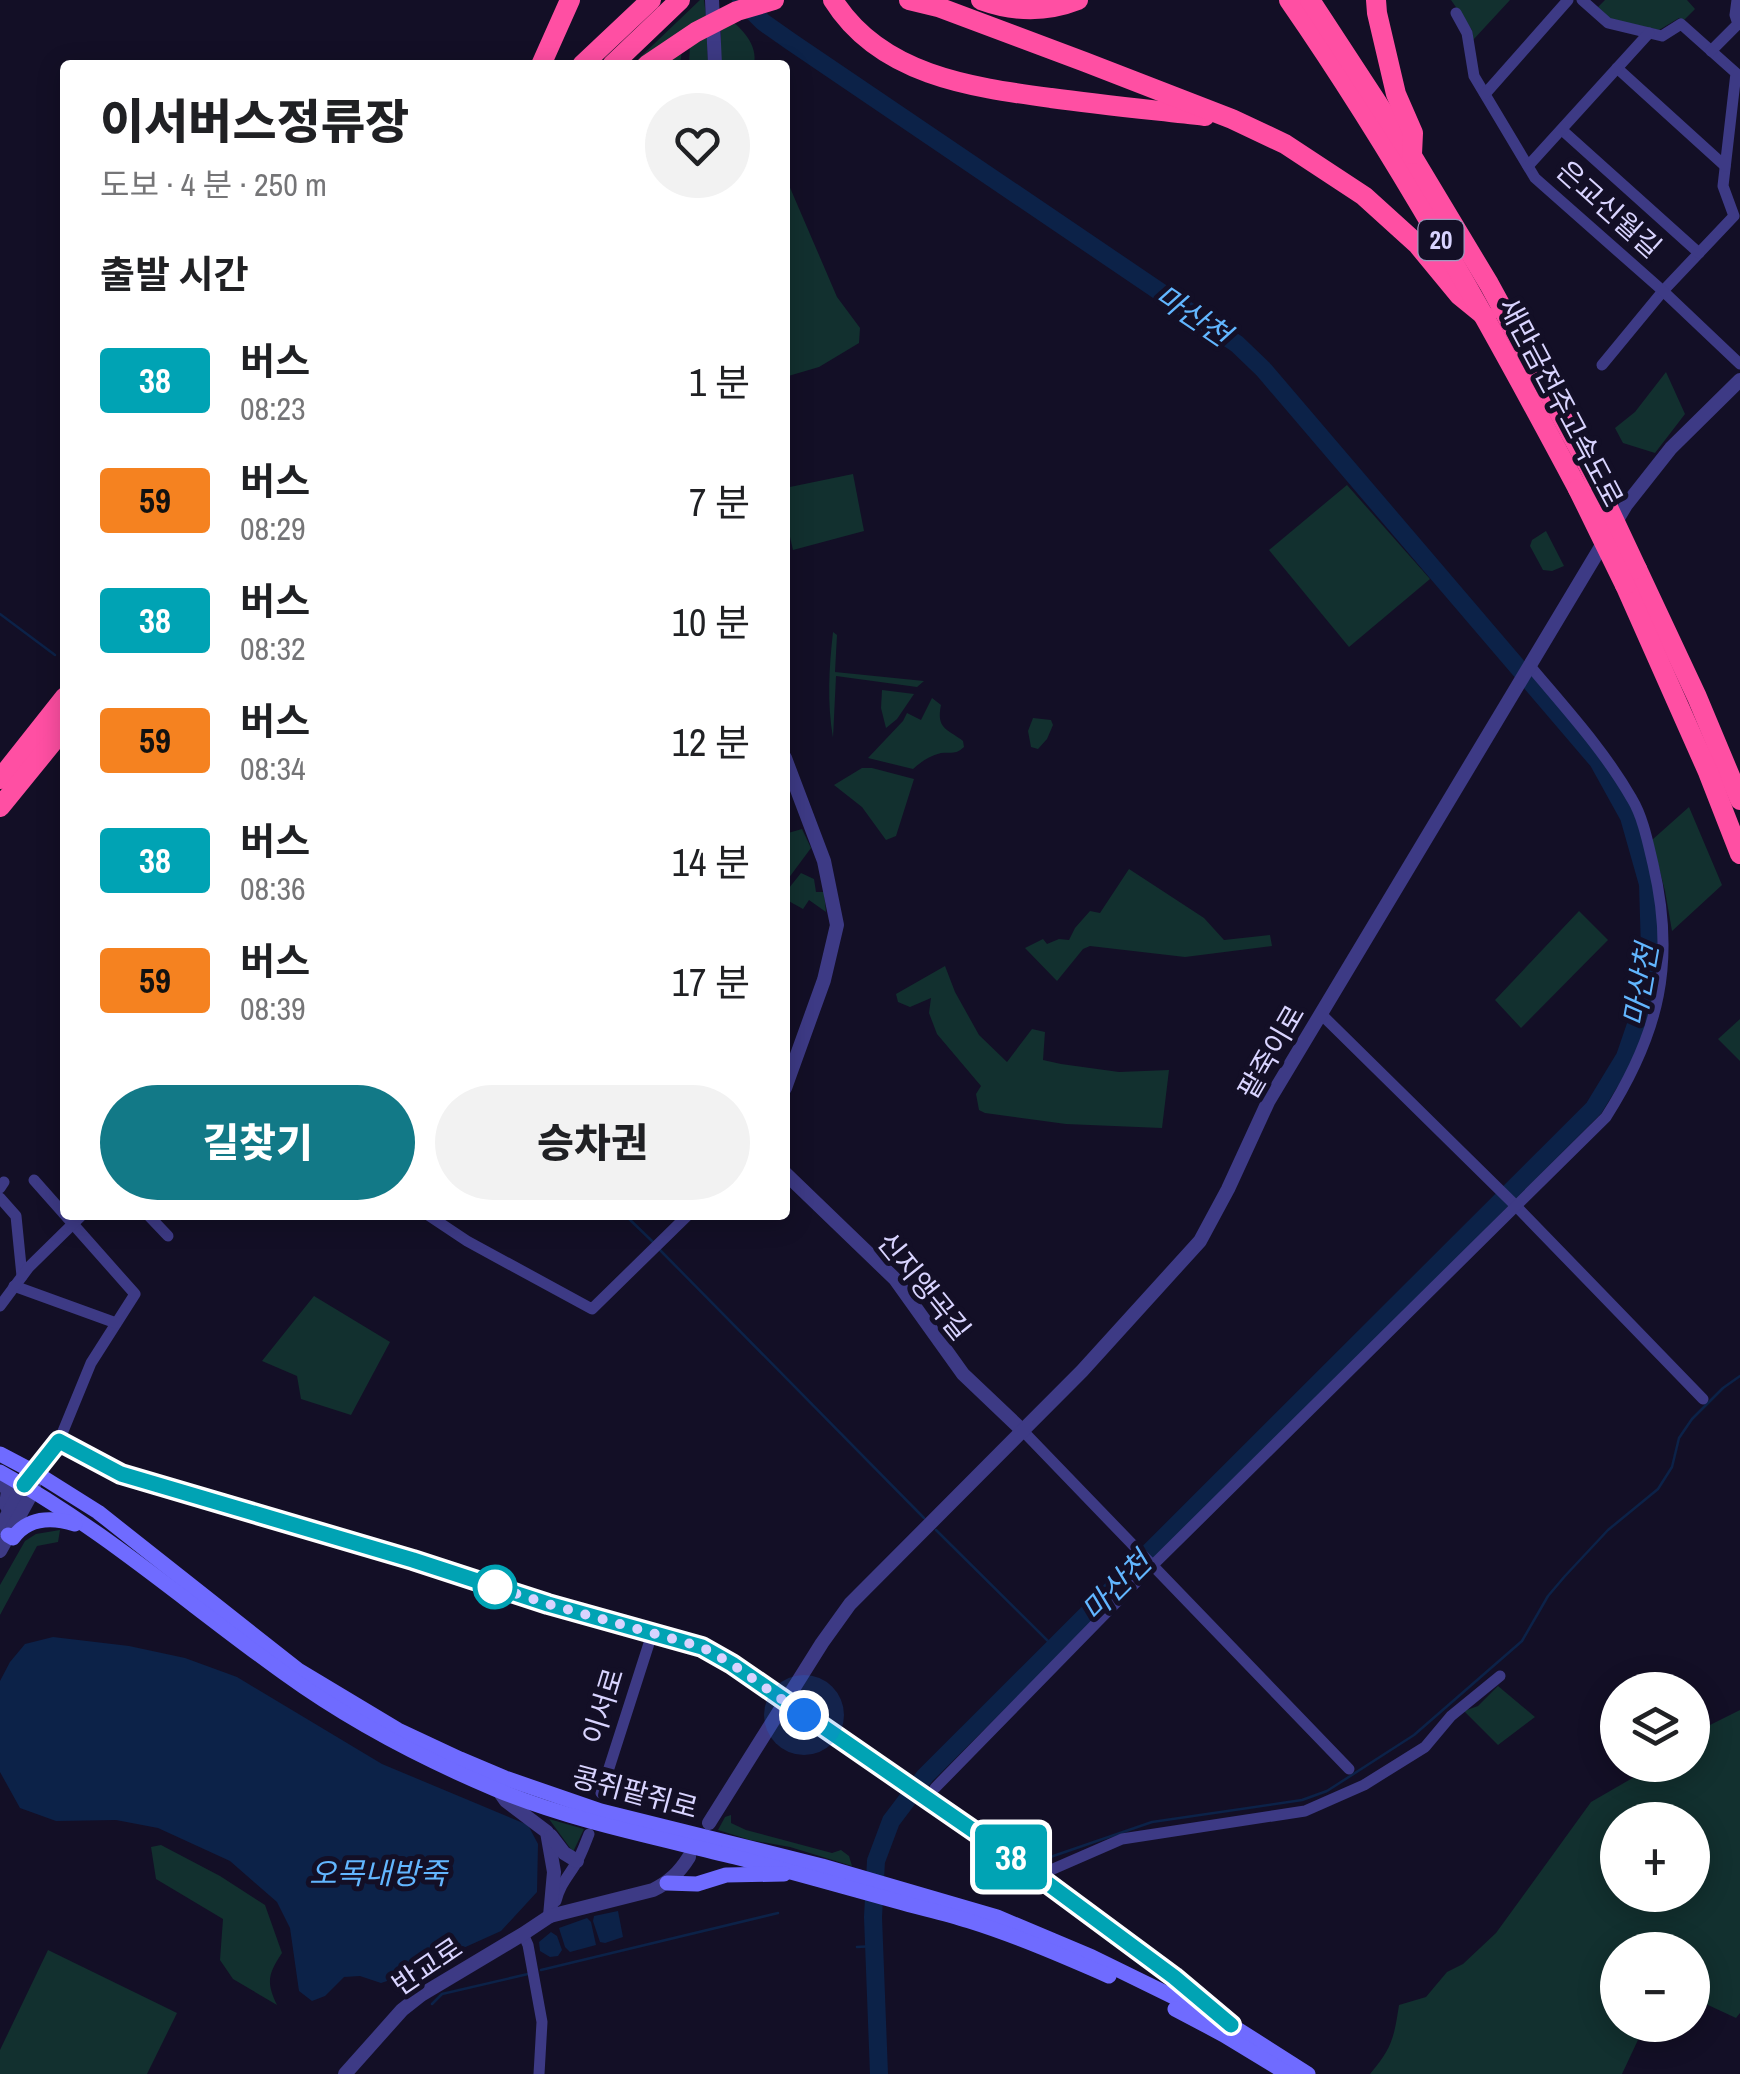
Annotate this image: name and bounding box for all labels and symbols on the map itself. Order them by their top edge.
street label: 은교신월길 [1548,152,1670,266]
road number: 20 [1418,220,1464,260]
water label: 마산천 [1147,275,1241,357]
street label: 새만금전주고속도로 [1490,291,1632,513]
water label: 마산천 [1613,937,1667,1029]
street label: 팥죽이로 [1229,998,1313,1106]
street label: 신지앵곡길 [869,1224,979,1348]
water label: 마산천 [1073,1540,1162,1629]
unlabelled marker [474,1566,516,1608]
street label: 이서로 [574,1663,632,1749]
your location [779,1690,829,1740]
street label: 콩쥐팥쥐로 [568,1757,702,1827]
line badge: 38 [966,1824,1056,1890]
water label: 오목내방죽 [309,1853,449,1893]
street label: 반교로 [384,1929,470,2003]

